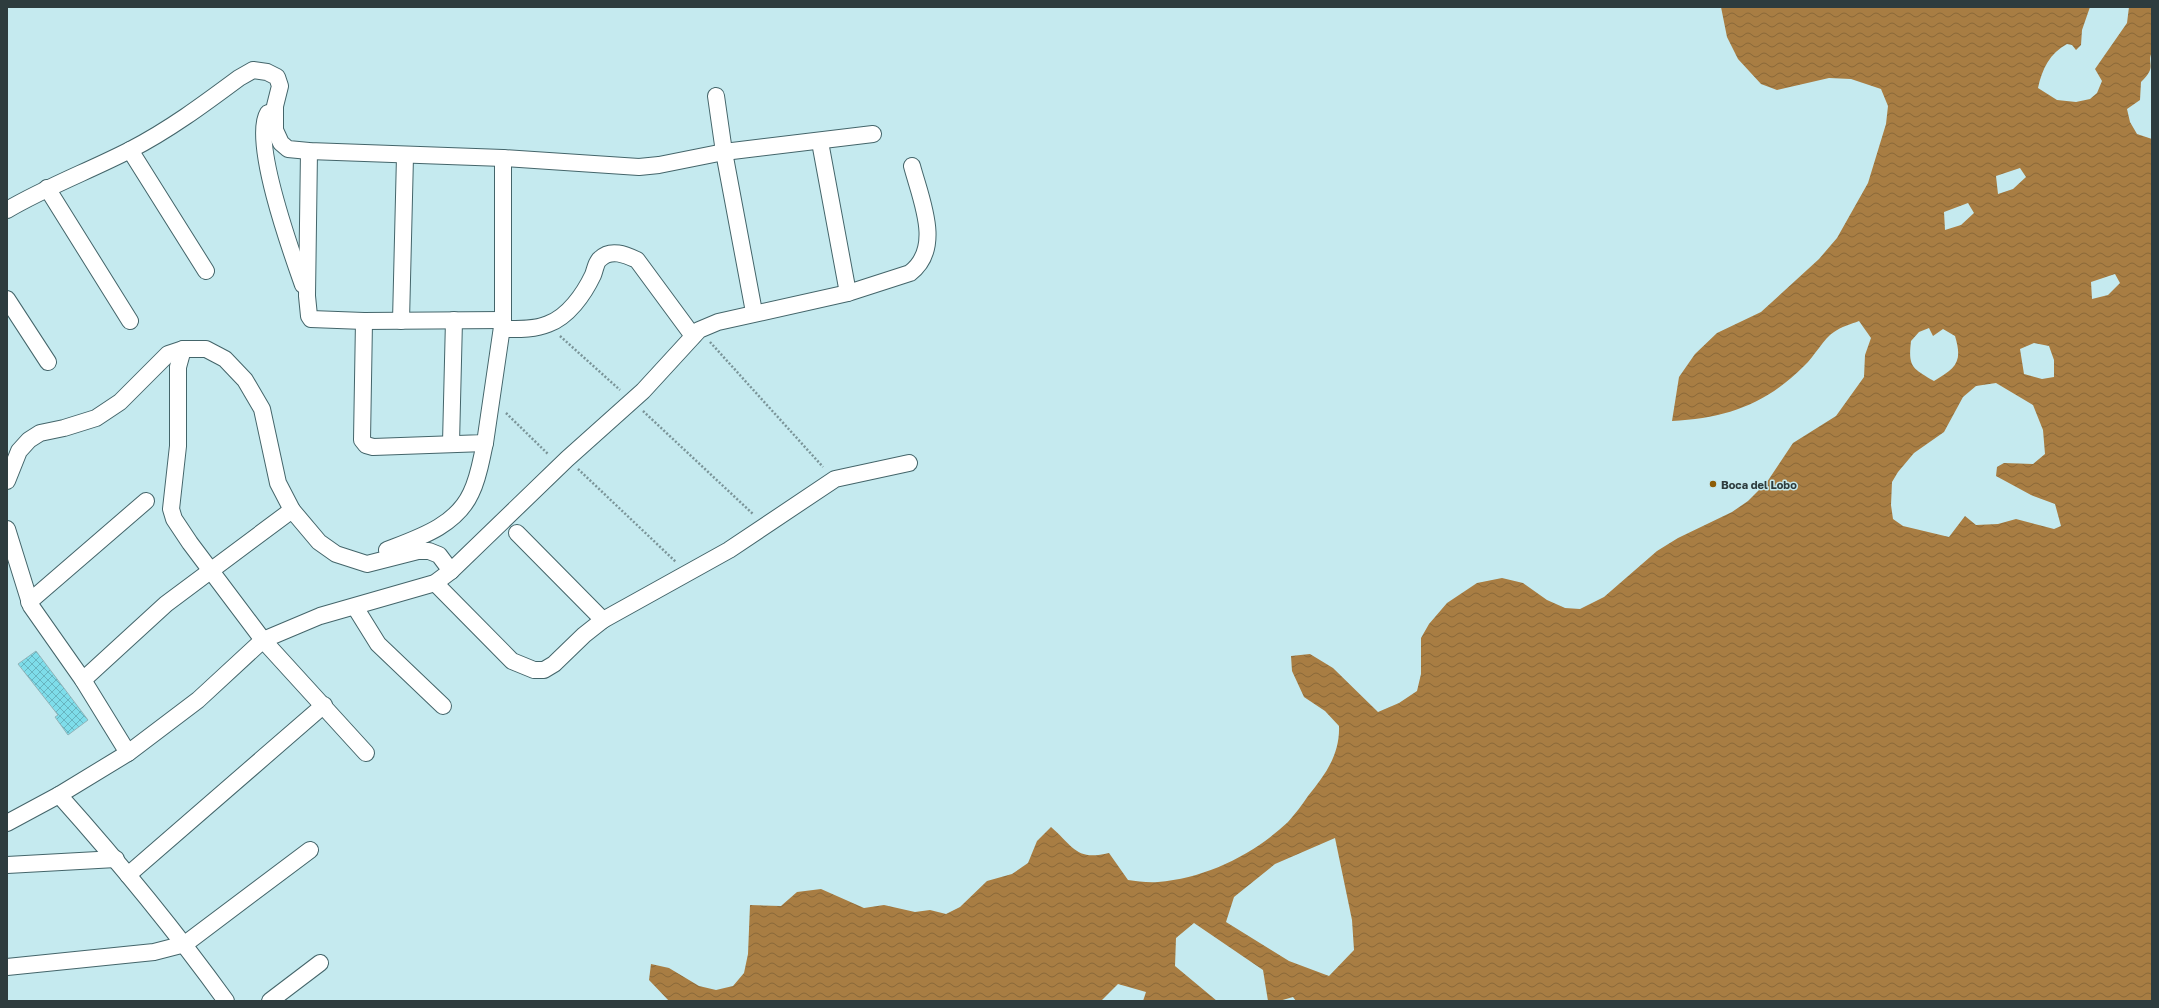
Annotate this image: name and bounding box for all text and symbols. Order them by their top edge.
place label: Boca del Lobo [1721,478,1797,491]
marker: Boca del Lobo [1708,479,1718,489]

